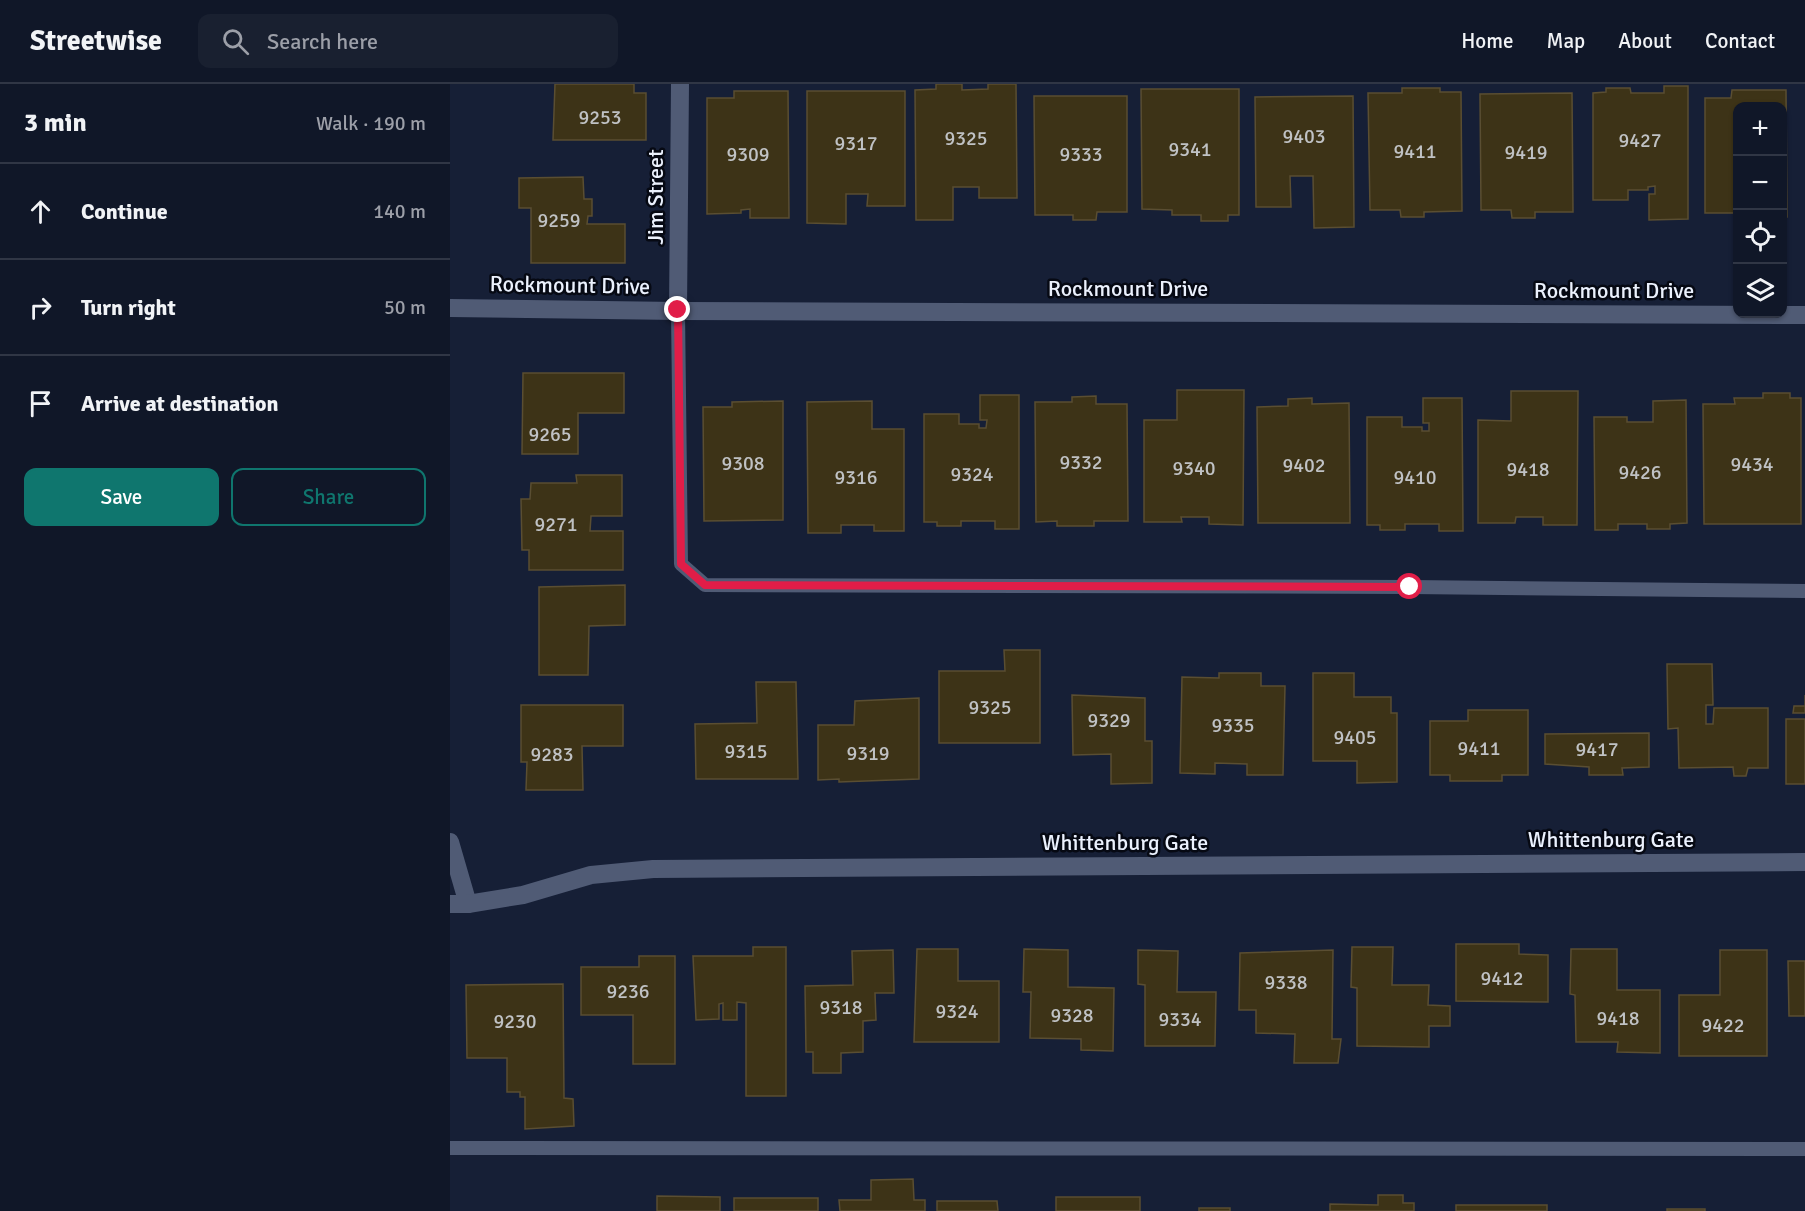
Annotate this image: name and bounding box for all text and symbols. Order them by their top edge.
search box [198,14,618,68]
text: Streetwise [30,24,162,58]
icon: search [219,25,252,58]
text: Search here [267,28,378,55]
text: Home [1461,28,1514,54]
text: Map [1547,28,1585,54]
text: About [1618,28,1672,54]
text: Contact [1705,28,1775,54]
map controls [1733,102,1787,318]
button: + [1733,102,1787,156]
house number: 9253 [578,105,622,130]
text: 3 min [24,107,87,139]
text: Walk · 190 m [316,111,426,136]
house number: 9403 [1282,124,1326,149]
house number: 9325 [944,126,988,151]
house number: 9427 [1618,128,1662,153]
house number: 9317 [834,131,878,156]
house number: 9341 [1168,137,1212,162]
house number: 9411 [1393,139,1437,164]
house number: 9419 [1504,140,1548,165]
house number: 9309 [726,142,770,167]
house number: 9333 [1059,142,1103,167]
street label: Jim Street [642,149,669,245]
button: − [1733,156,1787,210]
icon: ahead [24,195,57,228]
text: Continue [81,198,168,225]
text: 140 m [373,199,426,224]
house number: 9259 [537,208,581,233]
button: locate [1733,210,1787,264]
button: layers [1733,264,1787,318]
street label: Rockmount Drive [490,270,650,300]
street label: Rockmount Drive [1048,275,1208,302]
street label: Rockmount Drive [1534,277,1694,304]
icon: right [24,291,57,324]
text: Turn right [81,294,176,321]
text: 50 m [384,295,426,320]
route end [664,296,690,322]
icon: arrive [24,387,57,420]
text: Arrive at destination [81,390,278,417]
house number: 9265 [528,422,572,447]
house number: 9332 [1059,450,1103,475]
house number: 9308 [721,451,765,476]
house number: 9434 [1730,452,1774,477]
house number: 9402 [1282,453,1326,478]
house number: 9340 [1172,456,1216,481]
house number: 9418 [1506,457,1550,482]
house number: 9426 [1618,460,1662,485]
house number: 9324 [950,462,994,487]
house number: 9316 [834,465,878,490]
house number: 9410 [1393,465,1437,490]
button: Save [24,468,219,526]
button: Share [231,468,426,526]
house number: 9271 [534,512,578,537]
route start [1396,573,1422,599]
house number: 9325 [968,695,1012,720]
house number: 9329 [1087,708,1131,733]
house number: 9335 [1211,713,1255,738]
house number: 9405 [1333,725,1377,750]
house number: 9411 [1457,736,1501,761]
house number: 9417 [1575,737,1619,762]
house number: 9315 [724,739,768,764]
house number: 9319 [846,741,890,766]
house number: 9283 [530,742,574,767]
street label: Whittenburg Gate [1528,826,1694,853]
street label: Whittenburg Gate [1042,829,1208,856]
house number: 9412 [1480,966,1524,991]
house number: 9338 [1264,970,1308,995]
house number: 9236 [606,979,650,1004]
house number: 9318 [819,995,863,1020]
house number: 9324 [935,999,979,1024]
house number: 9328 [1050,1003,1094,1028]
house number: 9418 [1596,1006,1640,1031]
house number: 9334 [1158,1007,1202,1032]
house number: 9230 [493,1009,537,1034]
house number: 9422 [1701,1013,1745,1038]

